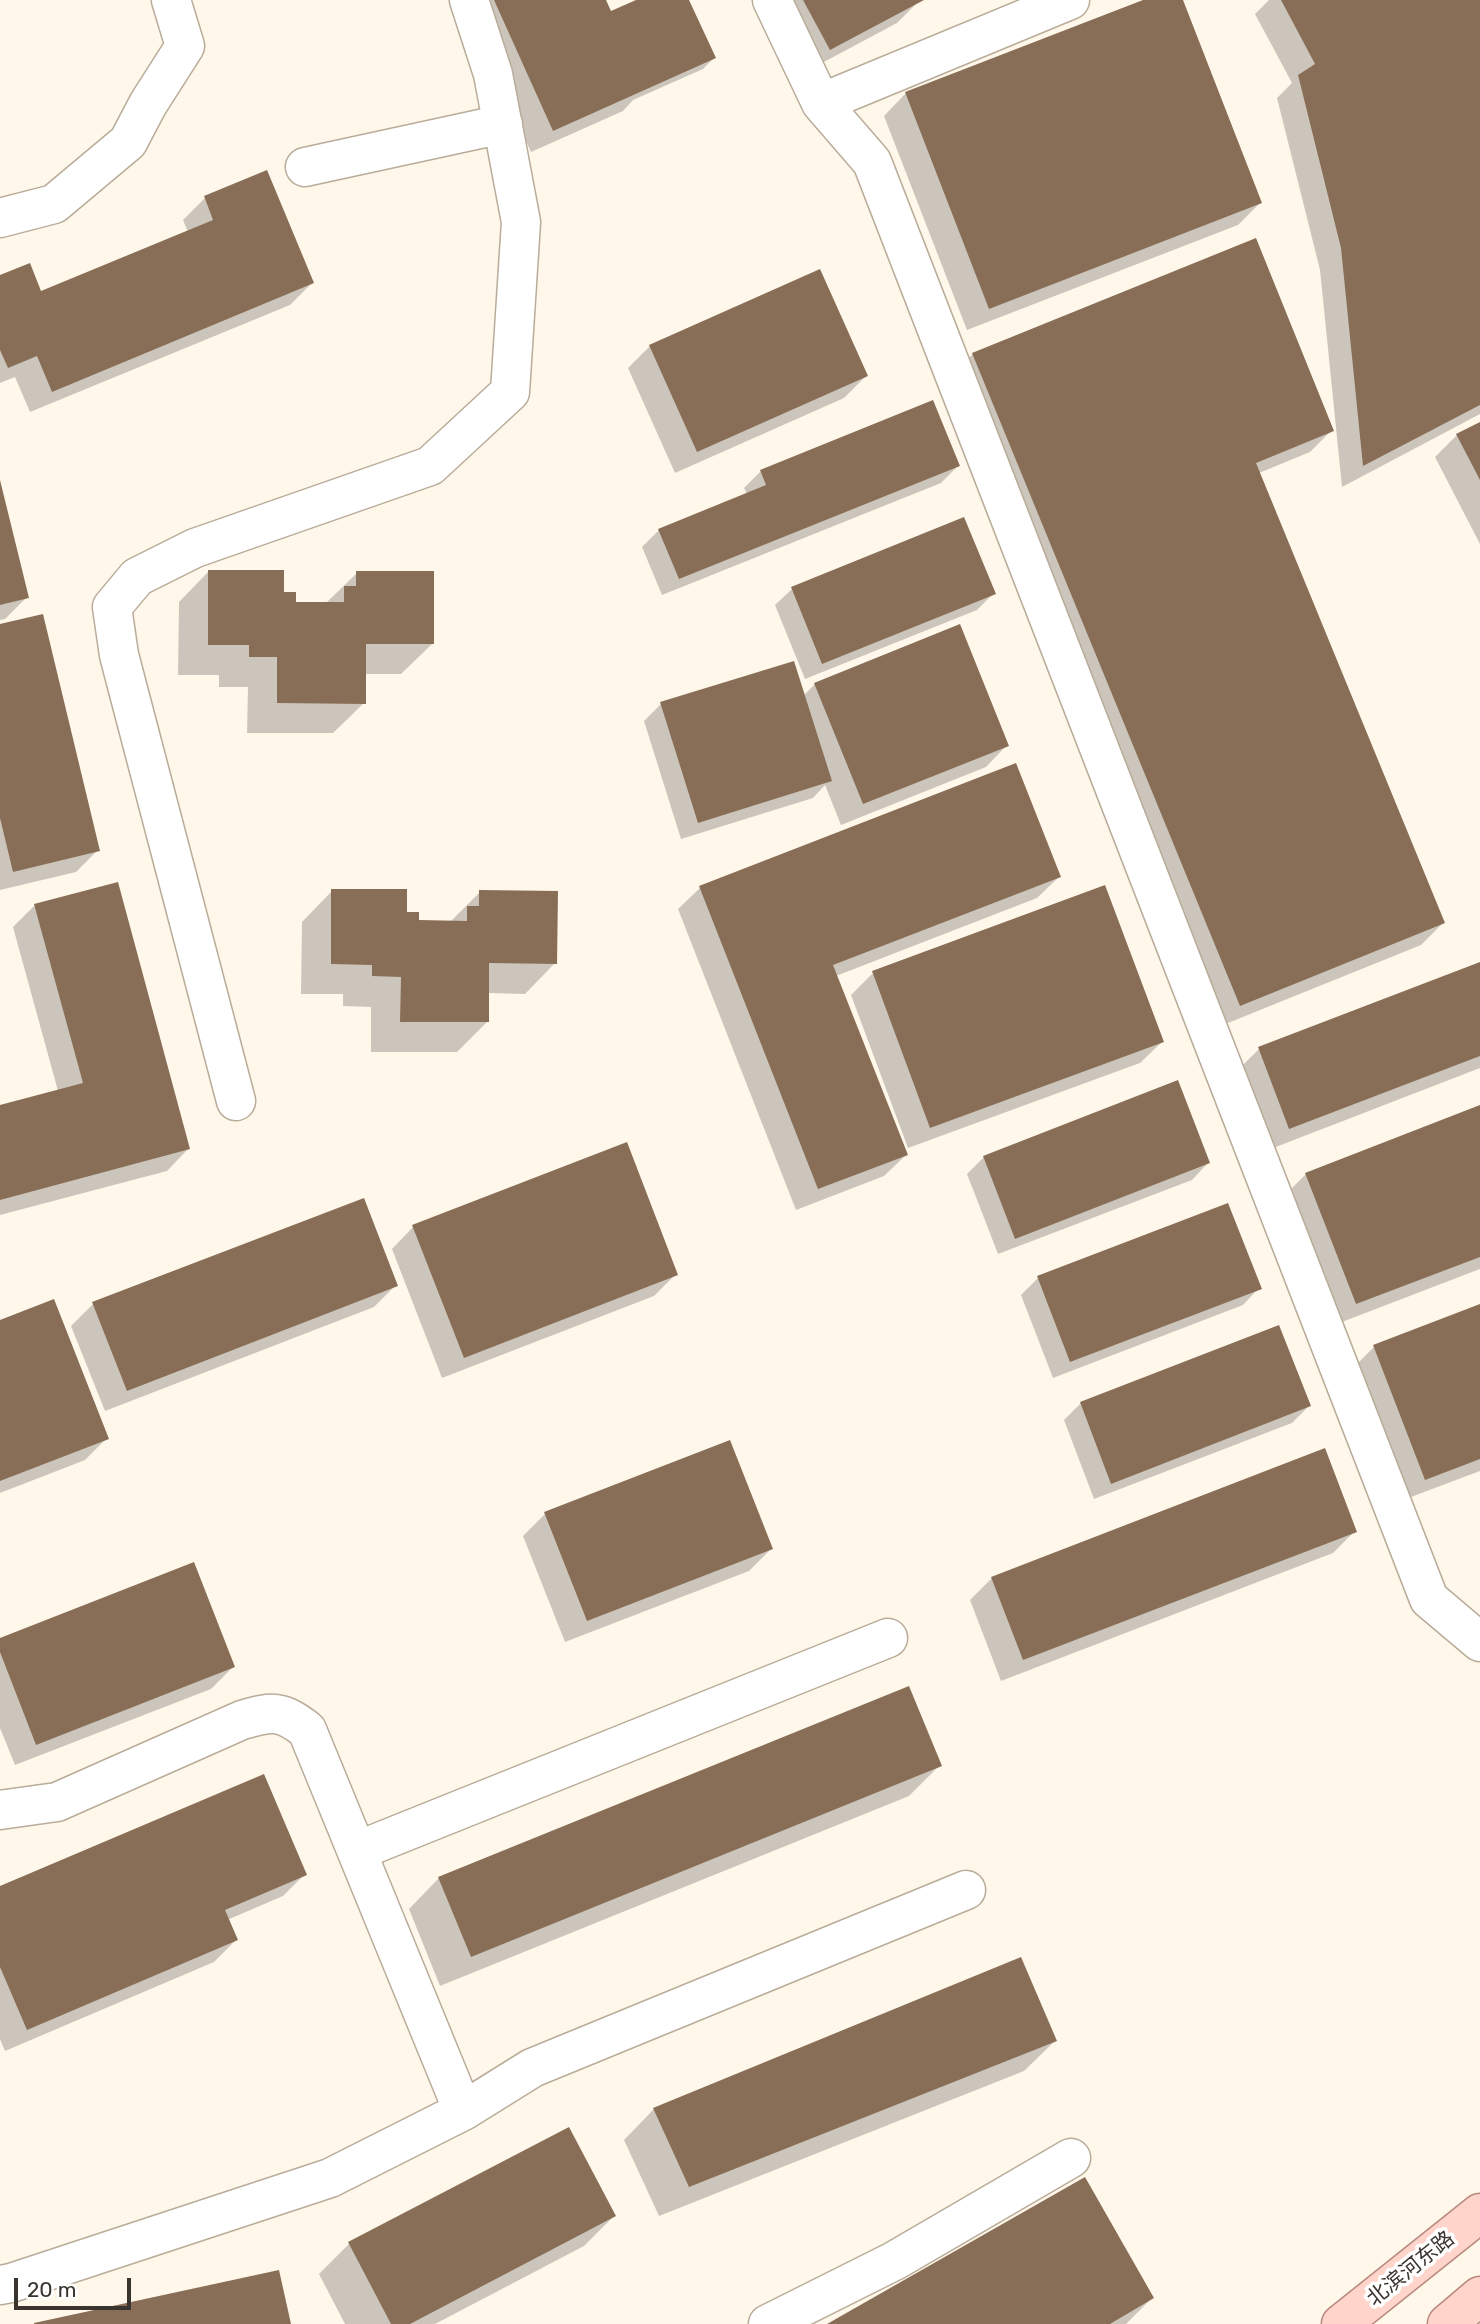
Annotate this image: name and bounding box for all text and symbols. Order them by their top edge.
street label: 北滨河东路 [1362,2226,1460,2312]
scale bar [18,2264,135,2308]
text: 20 m [27,2277,76,2302]

